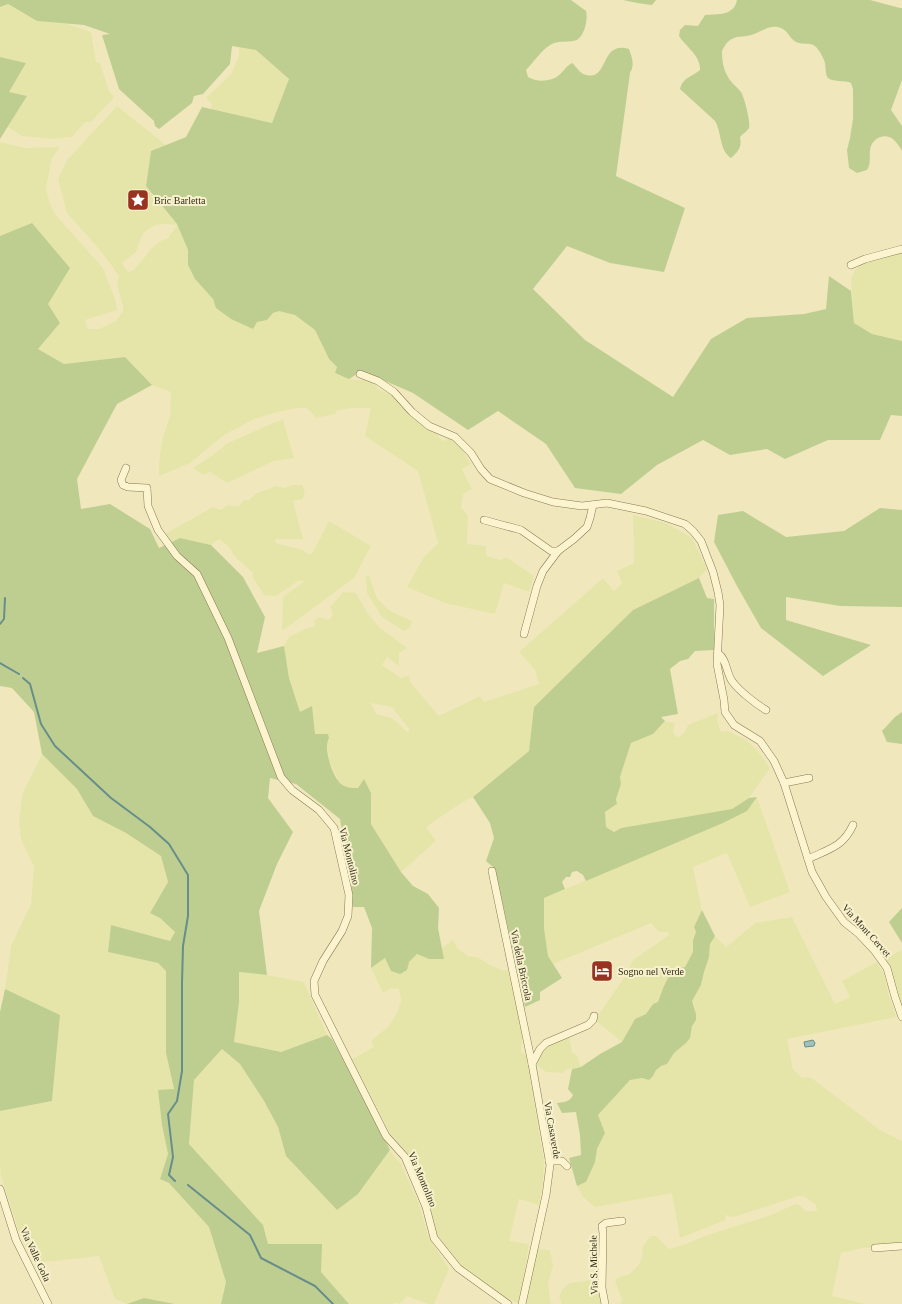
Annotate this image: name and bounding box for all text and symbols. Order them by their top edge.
place icon: Bric Barletta [125,187,151,213]
place label: Bric Barletta [154,195,206,206]
street label: Via Montolino [337,826,362,886]
street label: Via Mont Cervet [840,902,893,959]
street label: Via della Briccola [509,929,535,1002]
hotel icon: Sogno nel Verde [589,958,615,984]
place label: Sogno nel Verde [618,966,684,977]
street label: Via Casaverde [542,1101,563,1160]
street label: Via Montolino [406,1150,439,1208]
street label: Via Valle Gola [18,1225,53,1284]
street label: Via S. Michele [587,1235,600,1295]

